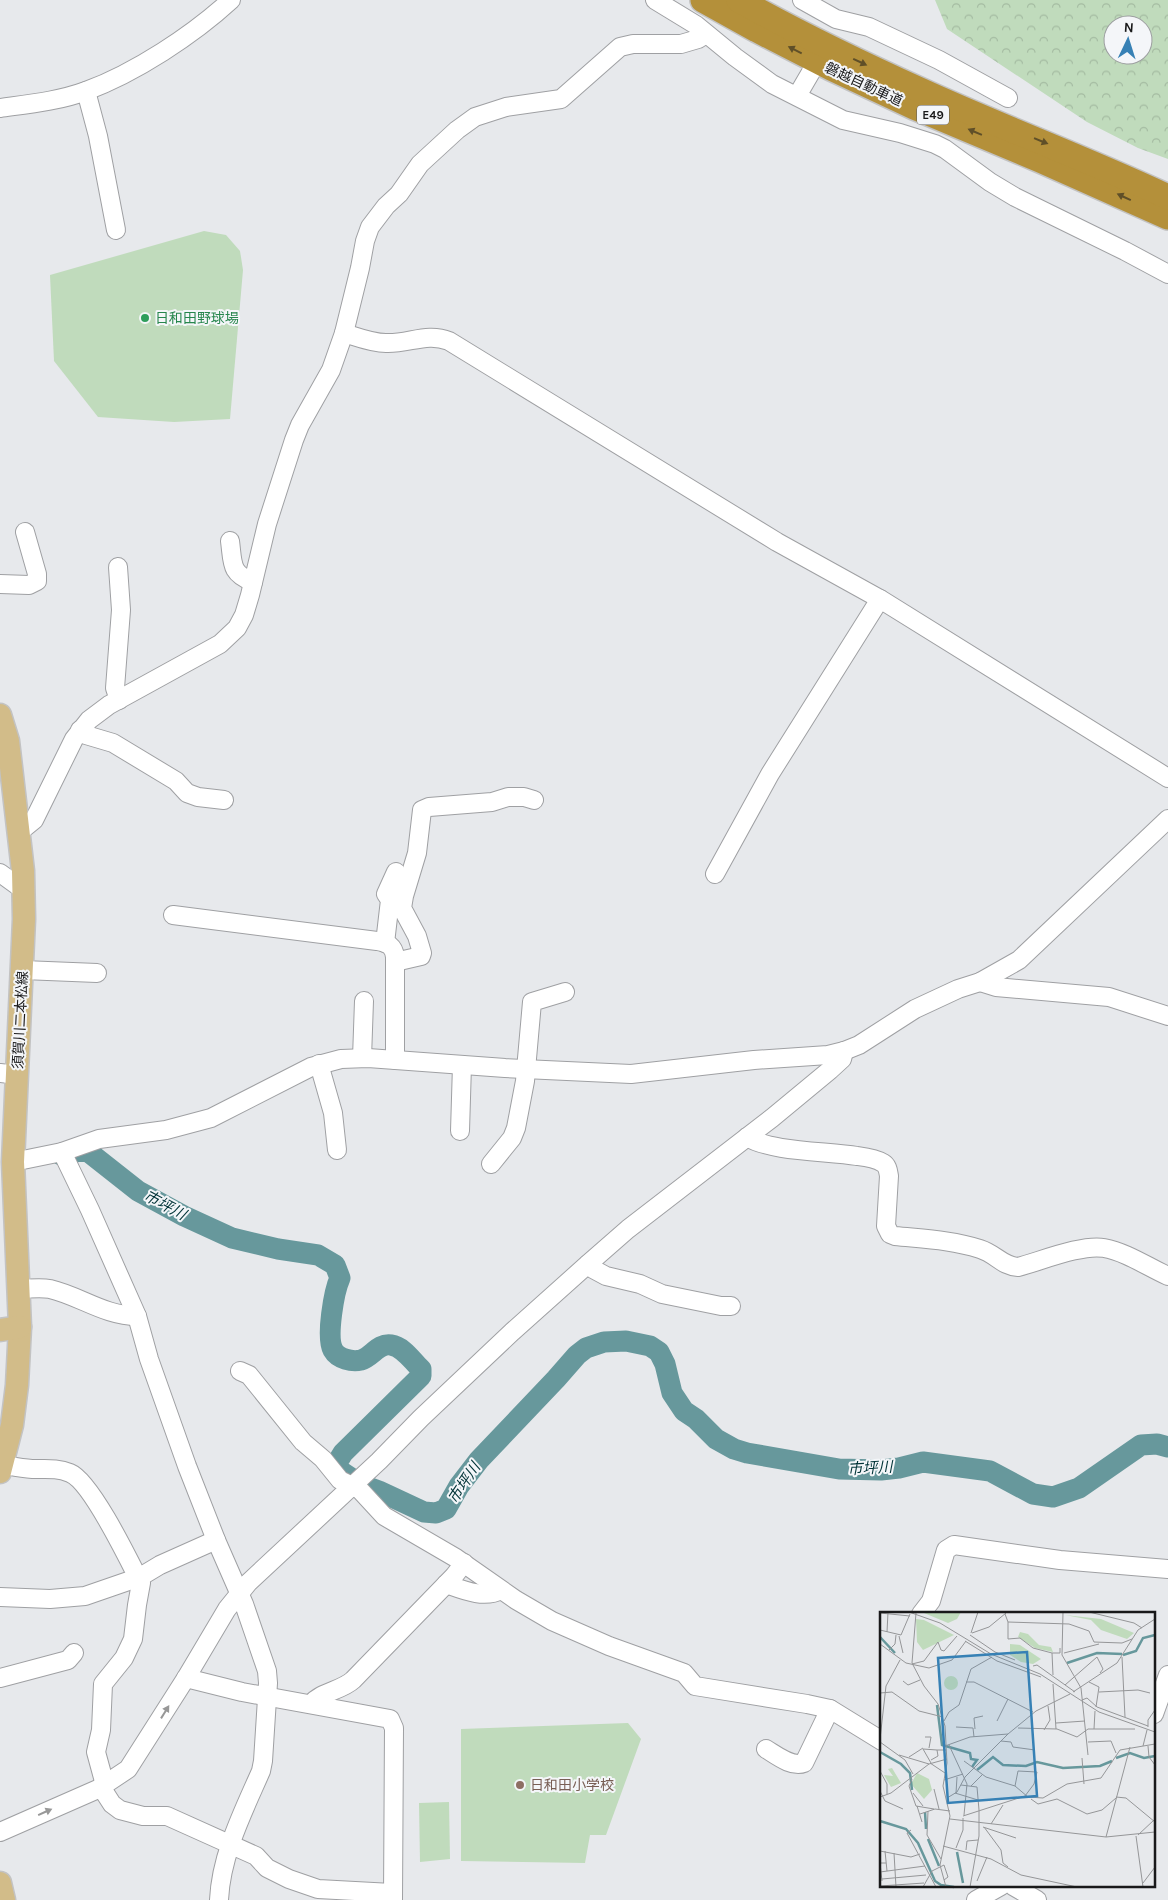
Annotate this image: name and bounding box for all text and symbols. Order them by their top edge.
north arrow [1103,15,1153,65]
text: N [1123,19,1134,36]
one-way arrow [788,46,802,54]
one-way arrow [853,58,867,66]
street label: 磐越自動車道 [822,59,905,110]
road number: E49 [917,106,949,124]
one-way arrow [967,128,982,136]
one-way arrow [1034,137,1048,145]
one-way arrow [1117,192,1131,200]
place label: 日和田野球場 [155,310,239,327]
marker: 日和田野球場 [139,312,151,324]
street label: 須賀川二本松線 [9,971,32,1069]
water label: 市坪川 [141,1186,191,1224]
water label: 市坪川 [444,1458,485,1507]
water label: 市坪川 [847,1458,895,1478]
inset map [880,1612,1156,1888]
one-way arrow [160,1705,169,1718]
place label: 日和田小学校 [530,1777,614,1794]
marker: 日和田小学校 [514,1779,526,1791]
one-way arrow [38,1808,52,1816]

